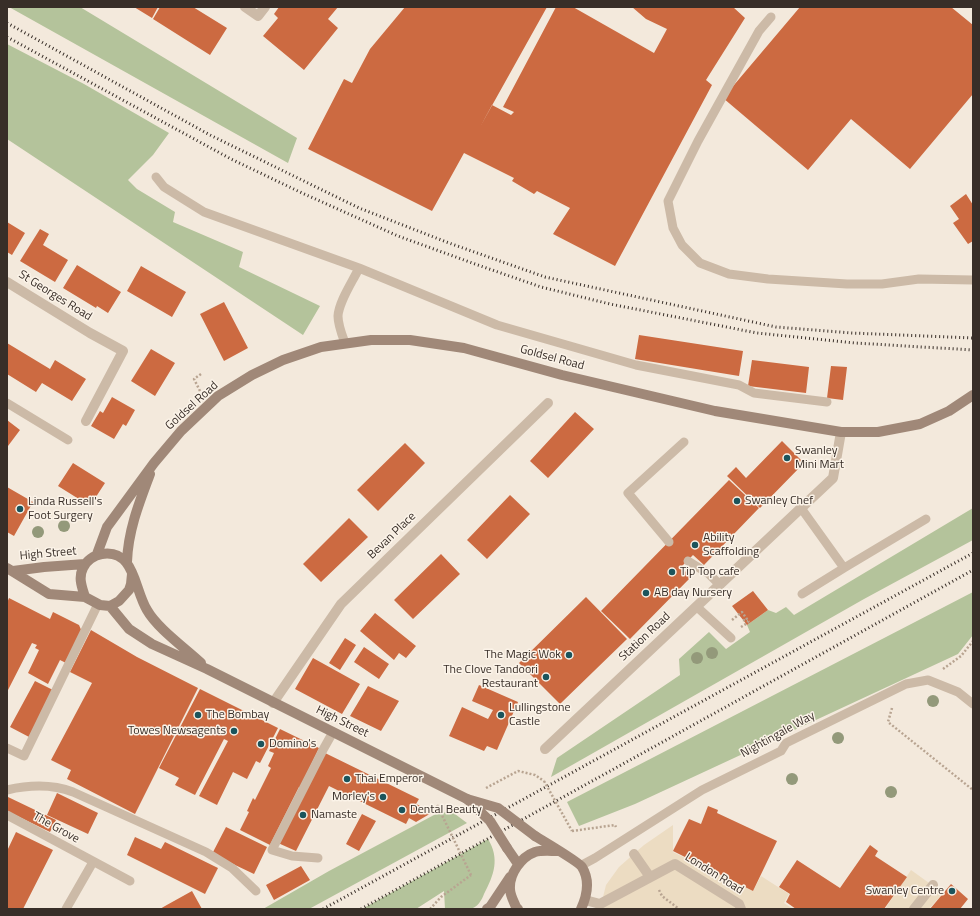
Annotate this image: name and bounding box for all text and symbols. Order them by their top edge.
street label: St Georges Road [16,268,94,324]
street label: Goldsel Road [518,343,586,373]
street label: Goldsel Road [163,379,221,433]
place label: Swanley Mini Mart [795,444,844,472]
marker: Swanley Mini Mart [782,453,792,463]
place label: Swanley Chef [745,494,813,508]
place label: Linda Russell's Foot Surgery [28,495,102,523]
marker: Swanley Chef [732,496,742,506]
marker: Linda Russell's Foot Surgery [15,504,25,514]
street label: Bevan Place [365,510,419,562]
place label: Ability Scaffolding [703,531,759,559]
marker: Ability Scaffolding [690,540,700,550]
street label: High Street [19,544,77,564]
place label: Tip Top cafe [680,565,740,579]
marker: Tip Top cafe [667,567,677,577]
place label: AB day Nursery [654,586,732,600]
marker: AB day Nursery [641,588,651,598]
street label: Station Road [616,610,674,664]
place label: The Magic Wok [484,648,561,662]
marker: The Magic Wok [564,650,574,660]
place label: The Clove Tandoori Restaurant [443,663,538,691]
marker: The Clove Tandoori Restaurant [541,672,551,682]
place label: Lullingstone Castle [509,701,570,729]
street label: High Street [313,703,371,741]
place label: The Bombay [206,708,269,722]
street label: Nightingale Way [738,709,818,761]
marker: The Bombay [193,710,203,720]
marker: Lullingstone Castle [496,710,506,720]
place label: Towes Newsagents [128,724,226,738]
marker: Towes Newsagents [229,726,239,736]
place label: Domino's [269,737,316,751]
marker: Domino's [256,739,266,749]
place label: Thai Emperor [355,772,423,786]
marker: Thai Emperor [342,774,352,784]
place label: Morley's [332,790,375,804]
marker: Morley's [378,792,388,802]
place label: Dental Beauty [410,803,482,817]
marker: Dental Beauty [397,805,407,815]
place label: Namaste [311,808,357,822]
street label: The Grove [30,809,82,847]
marker: Namaste [298,810,308,820]
street label: London Road [682,850,746,898]
place label: Swanley Centre [866,884,944,898]
marker: Swanley Centre [947,886,957,896]

